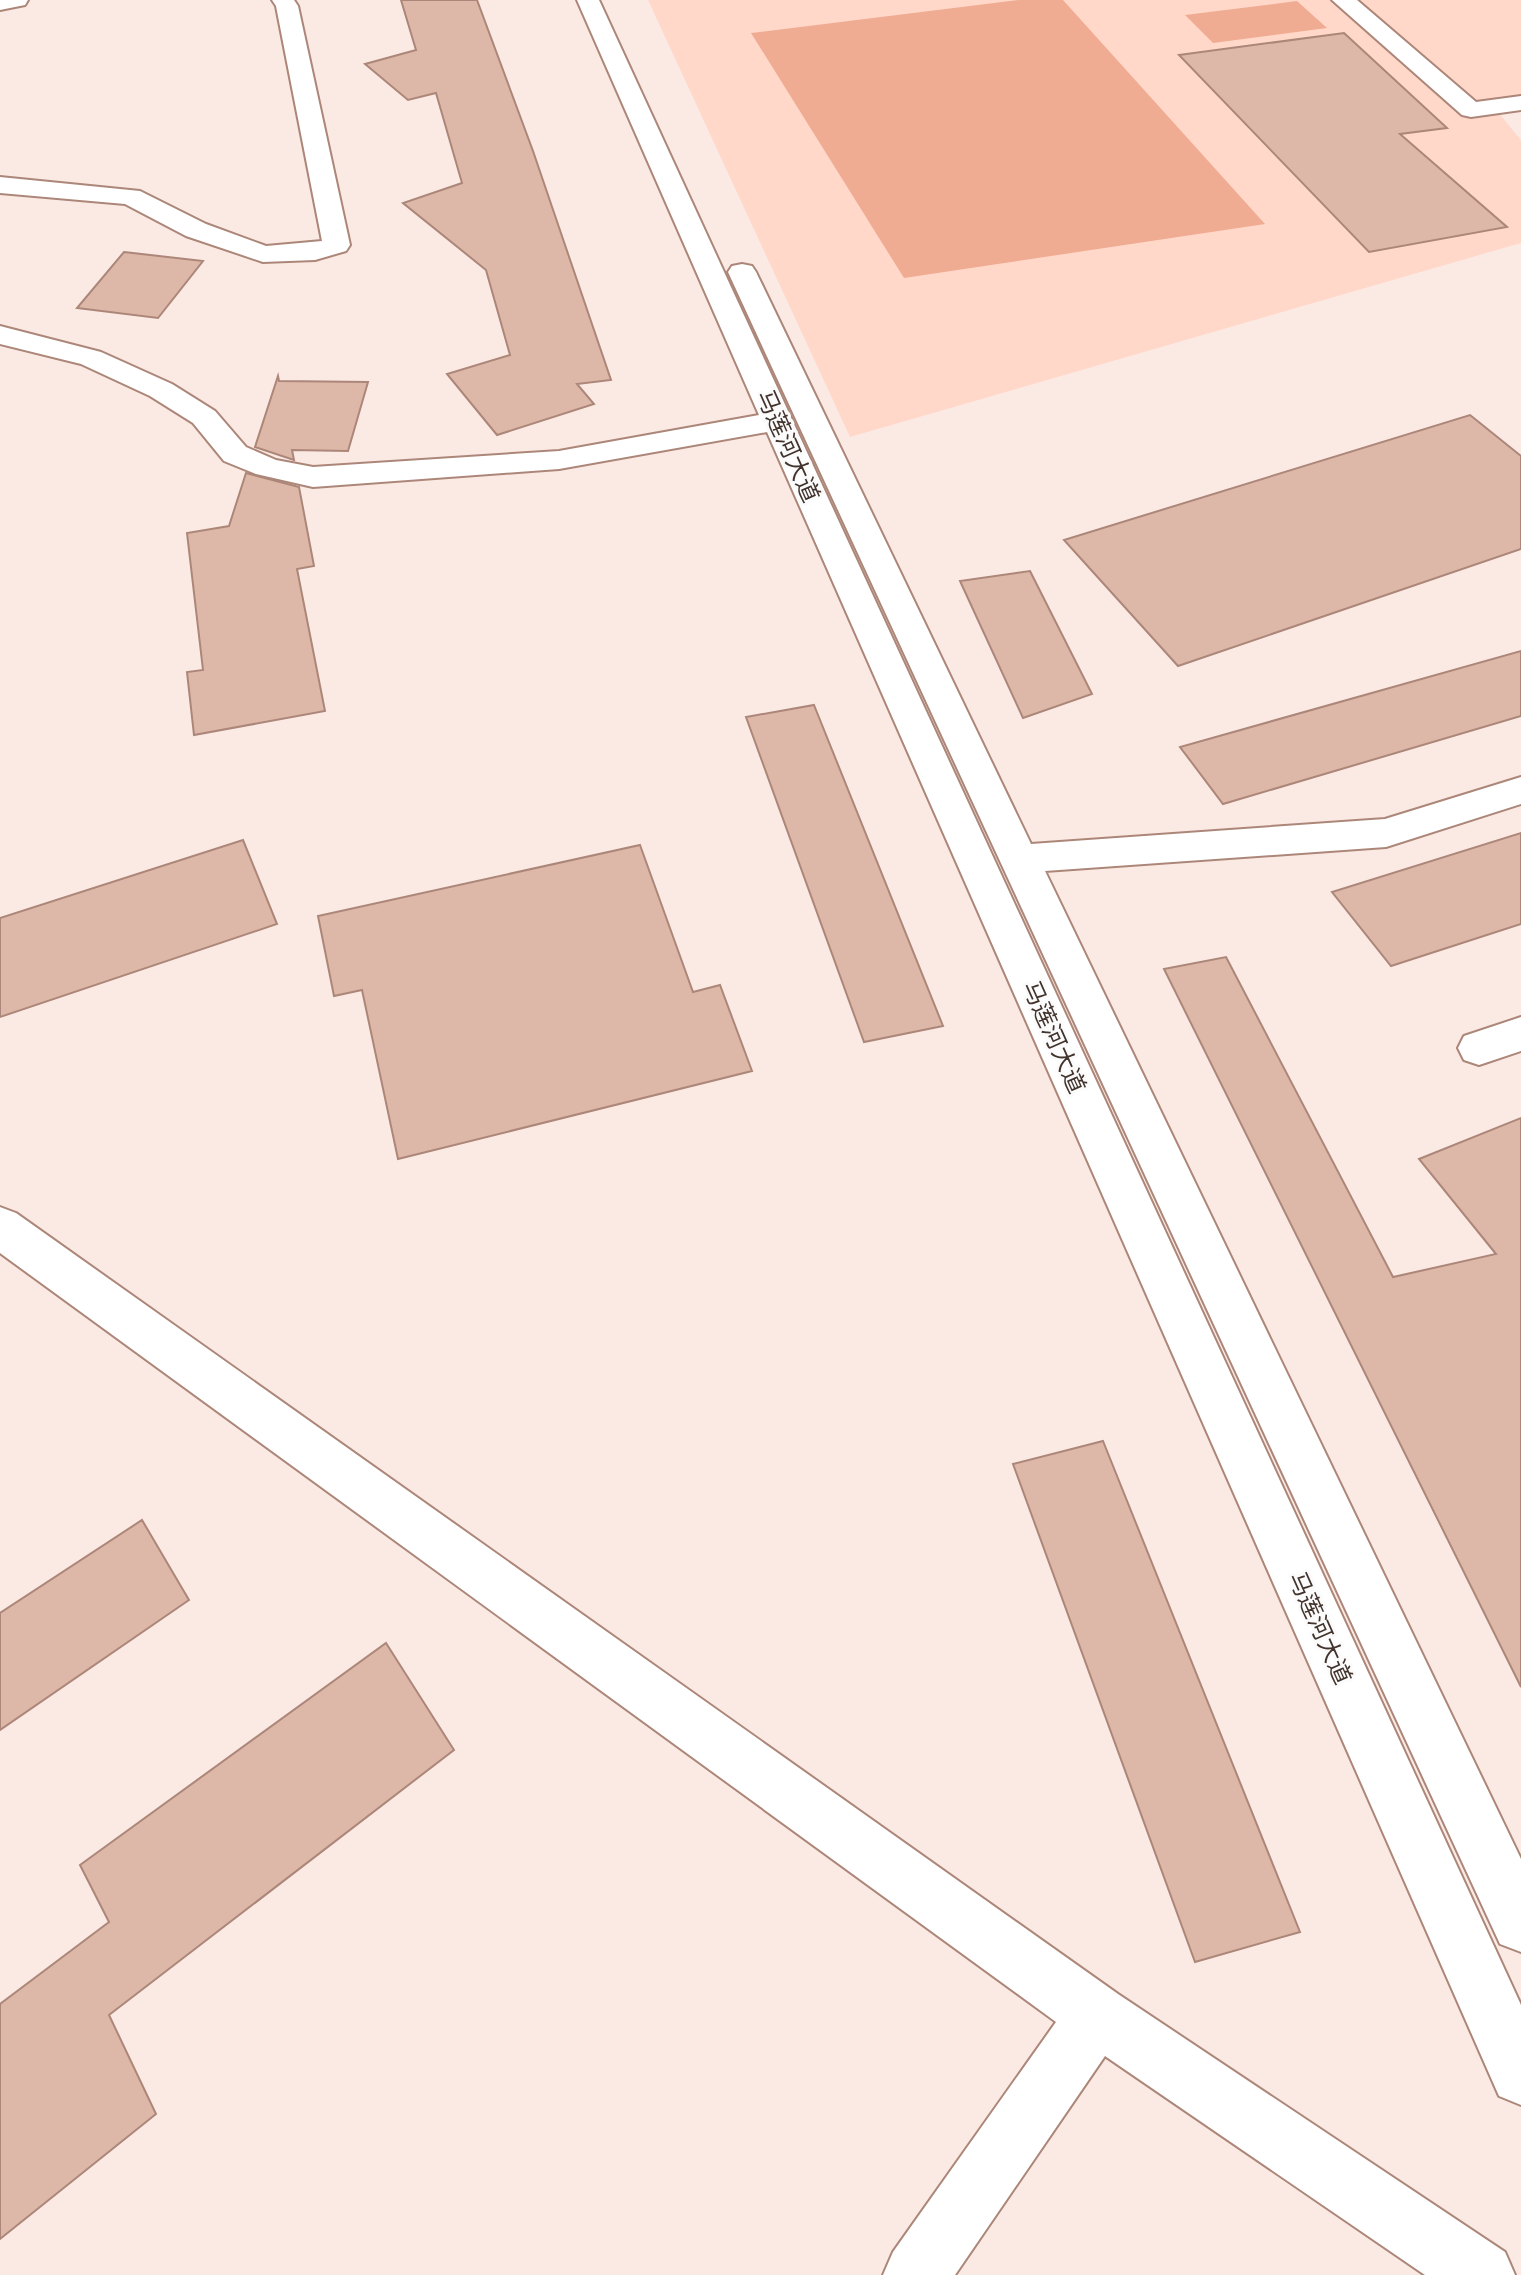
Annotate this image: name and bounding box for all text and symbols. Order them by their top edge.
street label: 马莲河大道 [751,385,825,507]
street label: 马莲河大道 [1017,976,1091,1098]
street label: 马莲河大道 [1283,1567,1357,1689]

